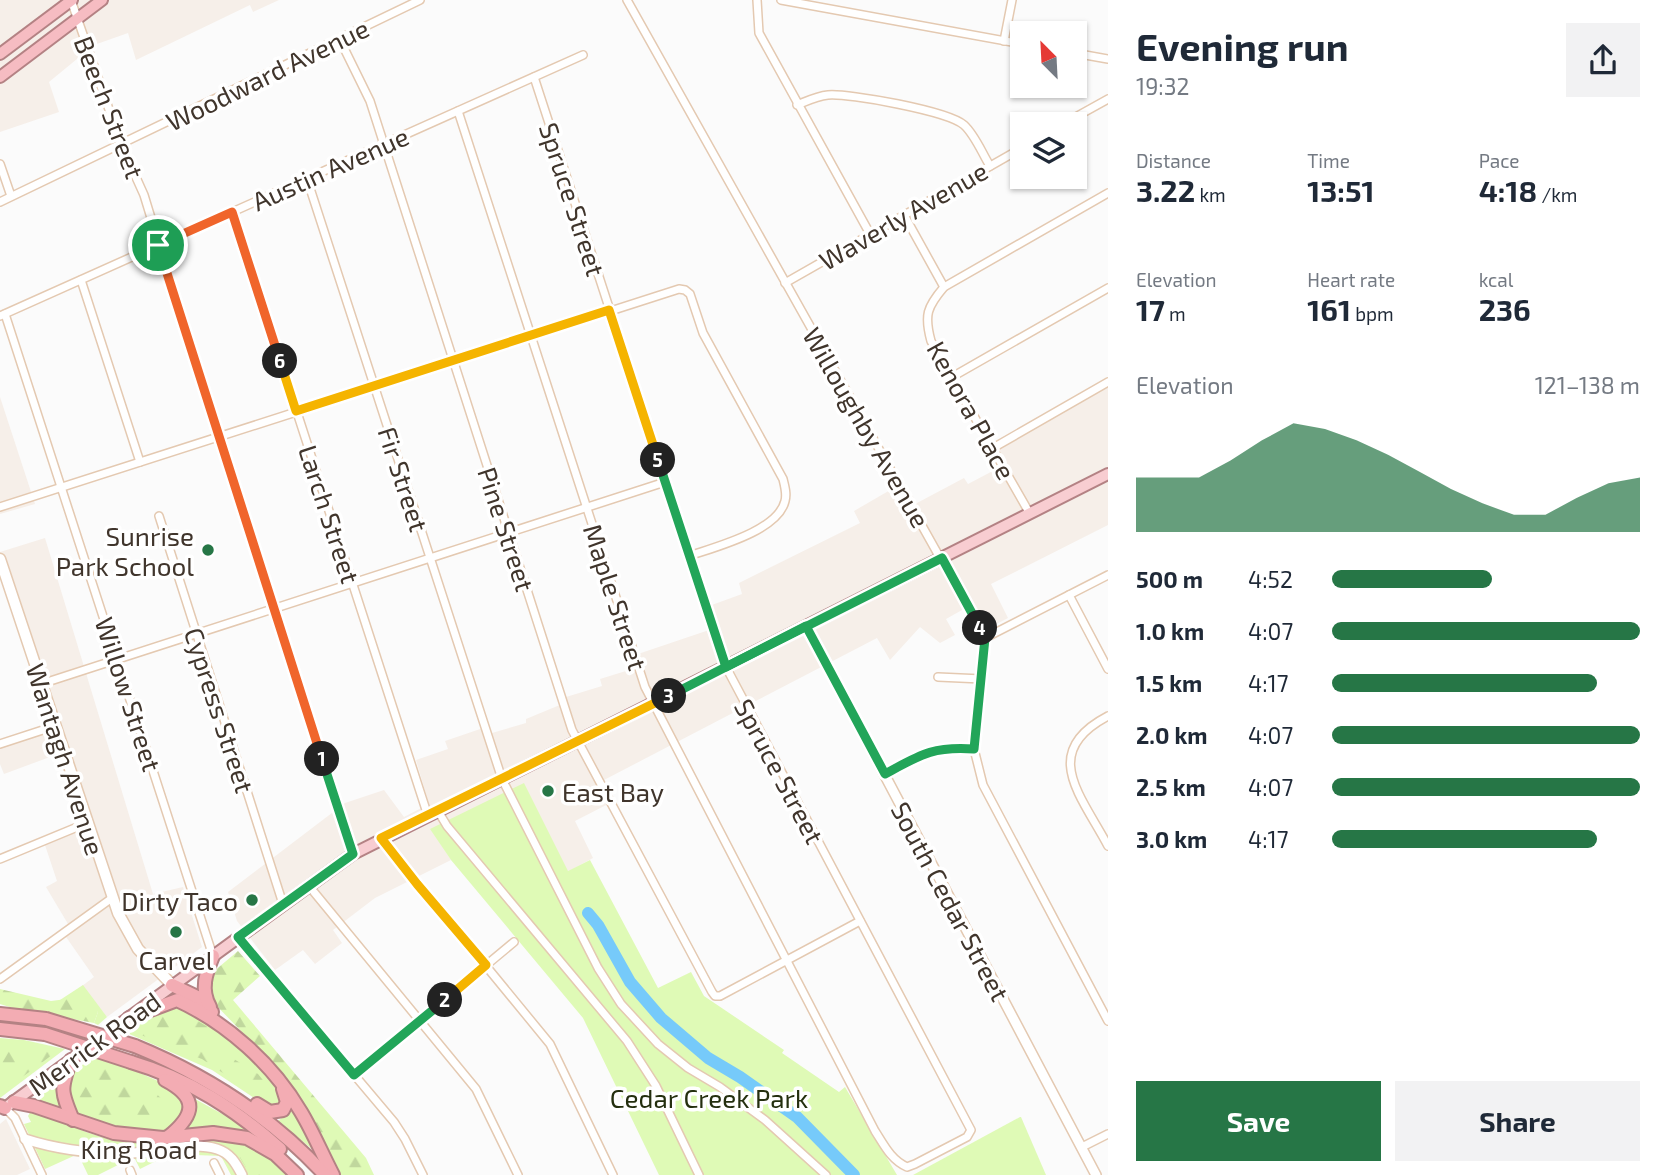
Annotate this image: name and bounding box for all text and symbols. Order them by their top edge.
street label: Woodward Avenue [161,11,373,137]
north arrow [1010,21,1087,98]
map controls [1010,21,1087,189]
text: Evening run [1136,23,1349,69]
button: share [1566,23,1640,97]
street label: Beech Street [69,31,151,183]
text: 19:32 [1136,72,1189,100]
button: layers [1010,112,1087,189]
street label: Spruce Street [534,118,612,280]
street label: Austin Avenue [247,120,413,216]
text: Distance [1136,149,1211,172]
text: Time [1307,149,1350,172]
text: Pace [1479,149,1520,172]
street label: Waverly Avenue [813,154,993,276]
text: 3.22 [1136,172,1195,208]
text: 13:51 [1307,172,1375,208]
text: 4:18 [1479,172,1537,208]
text: km [1195,183,1226,206]
text: /km [1537,183,1578,206]
pin [128,215,188,275]
icon: arrive [139,226,177,264]
text: Elevation [1136,268,1217,291]
text: Heart rate [1307,268,1395,291]
text: kcal [1479,268,1513,291]
text: 17 [1136,291,1165,327]
text: 161 [1307,291,1351,327]
text: 236 [1479,291,1531,327]
text: m [1165,302,1186,325]
text: bpm [1351,302,1394,325]
street label: Willoughby Avenue [797,321,937,533]
street label: Kenora Place [921,336,1023,484]
pin: 6 [262,344,298,378]
text: 6 [274,349,285,372]
text: Elevation [1136,371,1234,399]
text: 121–138 m [1535,371,1640,399]
street label: Fir Street [373,423,436,535]
street label: Larch Street [293,441,367,587]
pin: 5 [640,442,676,477]
text: 5 [652,448,663,471]
street label: Pine Street [472,463,542,595]
place label: Sunrise Park School [56,520,194,581]
street label: Maple Street [578,520,654,674]
marker: Sunrise Park School [200,542,216,558]
text: 500 m [1136,565,1203,593]
text: 4:52 [1248,565,1293,593]
pin: 4 [962,610,998,646]
street label: Willow Street [90,613,169,775]
text: 4 [973,616,986,639]
text: 1.0 km [1136,617,1204,645]
text: 4:07 [1248,617,1293,645]
street label: Cypress Street [179,623,261,797]
street label: Wantagh Avenue [20,659,112,859]
text: 1.5 km [1136,669,1202,697]
text: 4:17 [1248,669,1289,697]
pin: 3 [652,678,686,714]
text: 3 [663,684,674,707]
street label: Spruce Street [729,693,831,849]
text: 2.0 km [1136,721,1208,749]
text: 4:07 [1248,721,1293,749]
pin: 1 [304,742,340,776]
text: 1 [317,747,326,770]
text: 2.5 km [1136,773,1206,801]
text: 4:07 [1248,773,1293,801]
place label: East Bay [562,776,664,807]
marker: East Bay [540,783,556,799]
street label: South Cedar Street [885,796,1017,1006]
text: 3.0 km [1136,825,1207,853]
text: 4:17 [1248,825,1289,853]
place label: Dirty Taco [121,885,238,916]
marker: Dirty Taco [244,892,260,908]
marker: Carvel [168,924,184,940]
place label: Carvel [139,944,214,975]
pin: 2 [428,982,462,1018]
street label: Merrick Road [22,985,166,1101]
text: 2 [439,988,450,1011]
button: Save [1136,1081,1381,1161]
button: Share [1395,1081,1640,1161]
park label: Cedar Creek Park [610,1082,808,1113]
street label: King Road [80,1133,198,1164]

